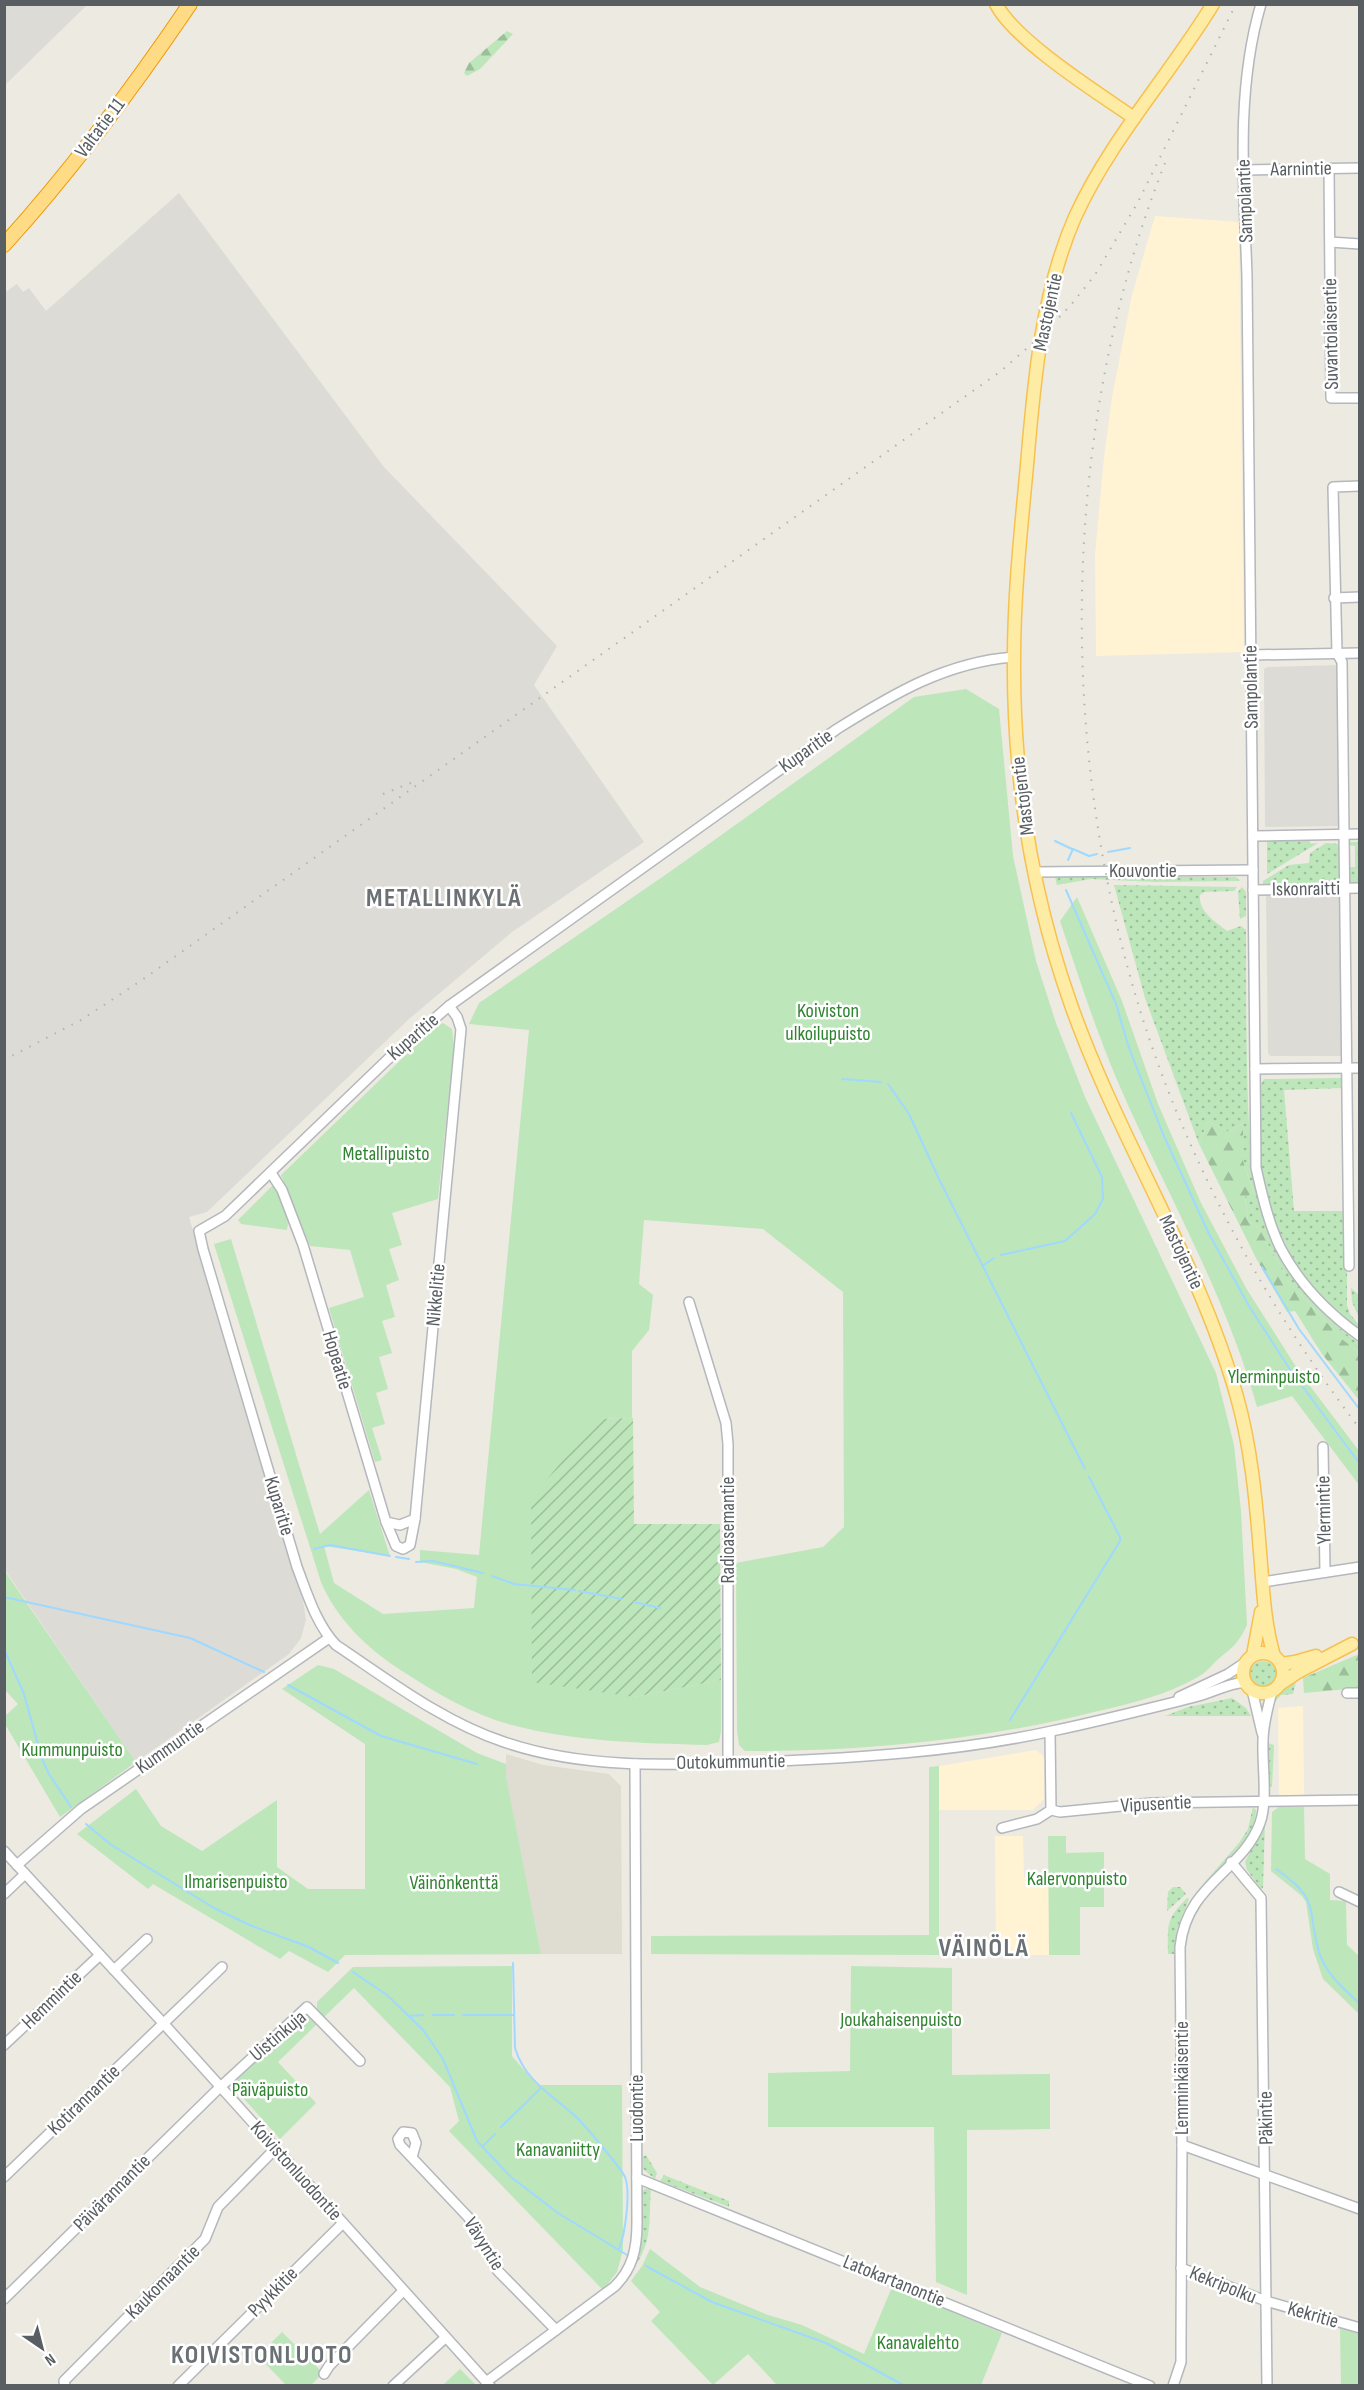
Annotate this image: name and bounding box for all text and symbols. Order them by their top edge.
street label: Valtatie 11 [70,93,130,163]
street label: Aarnintie [1269,156,1332,182]
street label: Sampolantie [1232,159,1258,243]
street label: Mastojentie [1028,271,1068,353]
street label: Suvantolaisentie [1318,278,1344,390]
street label: Sampolantie [1238,645,1264,729]
street label: Kuparitie [774,724,838,778]
street label: Mastojentie [1006,755,1040,837]
street label: Kouvontie [1109,859,1177,883]
street label: Iskonraitti [1272,876,1340,902]
district label: METALLINKYLÄ [366,883,522,914]
park label: Koiviston ulkoilupuisto [785,999,871,1046]
street label: Kuparitie [382,1008,444,1066]
park label: Metallipuisto [343,1142,429,1166]
street label: Mastojentie [1153,1211,1209,1293]
street label: Nikkelitie [421,1263,451,1327]
street label: Hopeatie [317,1328,357,1392]
park label: Ylerminpuisto [1228,1365,1320,1389]
street label: Kuparitie [259,1474,299,1538]
street label: Ylermintie [1311,1475,1337,1545]
street label: Radioasemantie [716,1476,740,1584]
street label: Kummuntie [131,1715,209,1779]
park label: Kummunpuisto [21,1738,123,1762]
street label: Outokummuntie [676,1749,786,1775]
street label: Vipusentie [1120,1790,1192,1818]
park label: Kalervonpuisto [1027,1867,1127,1891]
park label: Ilmarisenpuisto [184,1870,288,1894]
park label: Väinönkenttä [409,1871,499,1895]
district label: VÄINÖLÄ [939,1933,1029,1964]
street label: Hemmintie [17,1966,87,2034]
street label: Uistinkuja [245,2005,311,2067]
park label: Joukahaisenpuisto [839,2008,962,2032]
street label: Lemminkäisentie [1170,2021,1194,2135]
street label: Kotirannantie [43,2060,125,2140]
street label: Luodontie [625,2074,649,2142]
park label: Päiväpuisto [232,2078,308,2102]
street label: Päkintie [1254,2091,1278,2145]
street label: Koivistonluodontie [245,2116,347,2226]
park label: Kanavaniitty [516,2138,600,2162]
street label: Päivärannantie [68,2149,156,2237]
street label: Vävyntie [458,2213,510,2275]
street label: Kaukomaantie [121,2240,205,2324]
street label: Latokartanontie [840,2250,948,2312]
street label: Kekripolku [1186,2261,1260,2309]
street label: Pyykkitie [243,2262,303,2322]
street label: Kekritie [1285,2296,1341,2334]
north arrow [12,2318,72,2378]
park label: Kanavalehto [877,2331,959,2355]
district label: KOIVISTONLUOTO [171,2340,353,2371]
text: N [41,2349,59,2369]

